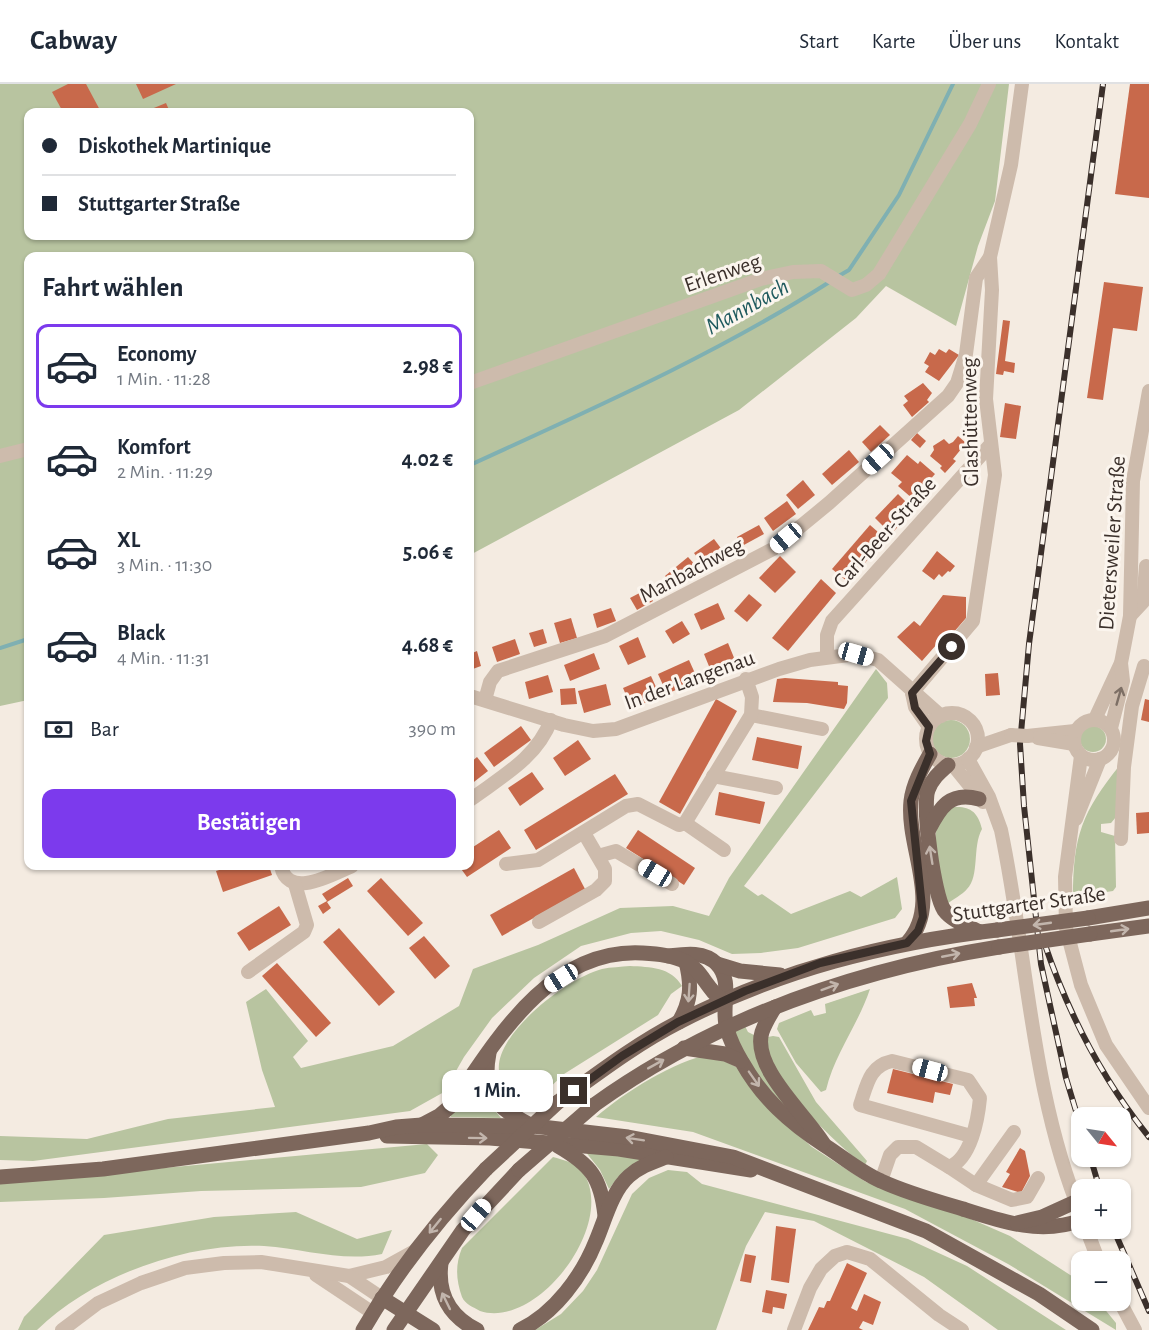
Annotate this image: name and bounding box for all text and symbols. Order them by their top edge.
text: Cabway [30,27,117,55]
text: Start [799,31,839,52]
text: Karte [872,31,915,52]
text: Über uns [948,31,1021,52]
text: Kontakt [1054,31,1119,52]
text: Diskothek Martinique [78,135,271,157]
text: Stuttgarter Straße [78,193,240,215]
street label: Erlenweg [681,250,764,296]
text: Fahrt wählen [42,274,184,301]
water label: Mannbach [702,274,793,339]
icon: car [45,339,99,393]
text: Economy [117,343,197,365]
text: 2.98 € [403,355,453,377]
street label: Glashüttenweg [958,357,982,487]
text: 1 Min. · 11:28 [117,369,211,389]
icon: car [45,432,99,486]
text: Komfort [117,436,191,458]
car [859,440,897,478]
text: 4.02 € [401,448,453,470]
street label: Dietersweiler Straße [1095,455,1129,631]
text: 2 Min. · 11:29 [117,462,213,482]
street label: Carl-Beer-Straße [829,473,940,593]
car [766,520,806,556]
icon: car [45,525,99,579]
text: XL [117,529,140,551]
street label: Manbachweg [636,533,747,606]
text: 5.06 € [403,541,453,563]
text: 3 Min. · 11:30 [117,555,212,575]
icon: car [45,618,99,672]
text: Black [117,622,165,644]
route start [938,633,965,660]
text: 4.68 € [402,634,453,656]
car [836,640,876,668]
street label: In der Langenau [621,646,757,714]
text: 4 Min. · 11:31 [117,648,210,668]
one-way arrow [1114,687,1125,706]
icon: cash [42,713,75,746]
text: Bar [90,718,119,740]
text: 390 m [409,719,456,739]
button: Bestätigen [42,789,456,858]
one-way arrow [926,846,937,865]
car [635,856,675,890]
street label: Stuttgarter Straße [951,882,1107,926]
one-way arrow [1033,919,1053,930]
one-way arrow [1109,925,1129,936]
one-way arrow [941,949,960,960]
car [541,961,581,995]
one-way arrow [820,981,839,992]
one-way arrow [683,983,694,1003]
car [910,1057,950,1083]
one-way arrow [647,1058,664,1070]
callout: 1 Min. [442,1070,553,1112]
one-way arrow [747,1071,760,1087]
route end [560,1077,587,1104]
text: 1 Min. [474,1081,521,1101]
north arrow [1071,1107,1131,1167]
map controls [1071,1107,1131,1311]
one-way arrow [468,1132,488,1144]
one-way arrow [625,1133,645,1144]
button: + [1071,1179,1131,1239]
car [457,1196,495,1234]
one-way arrow [429,1217,442,1233]
button: − [1071,1251,1131,1311]
one-way arrow [440,1293,451,1311]

